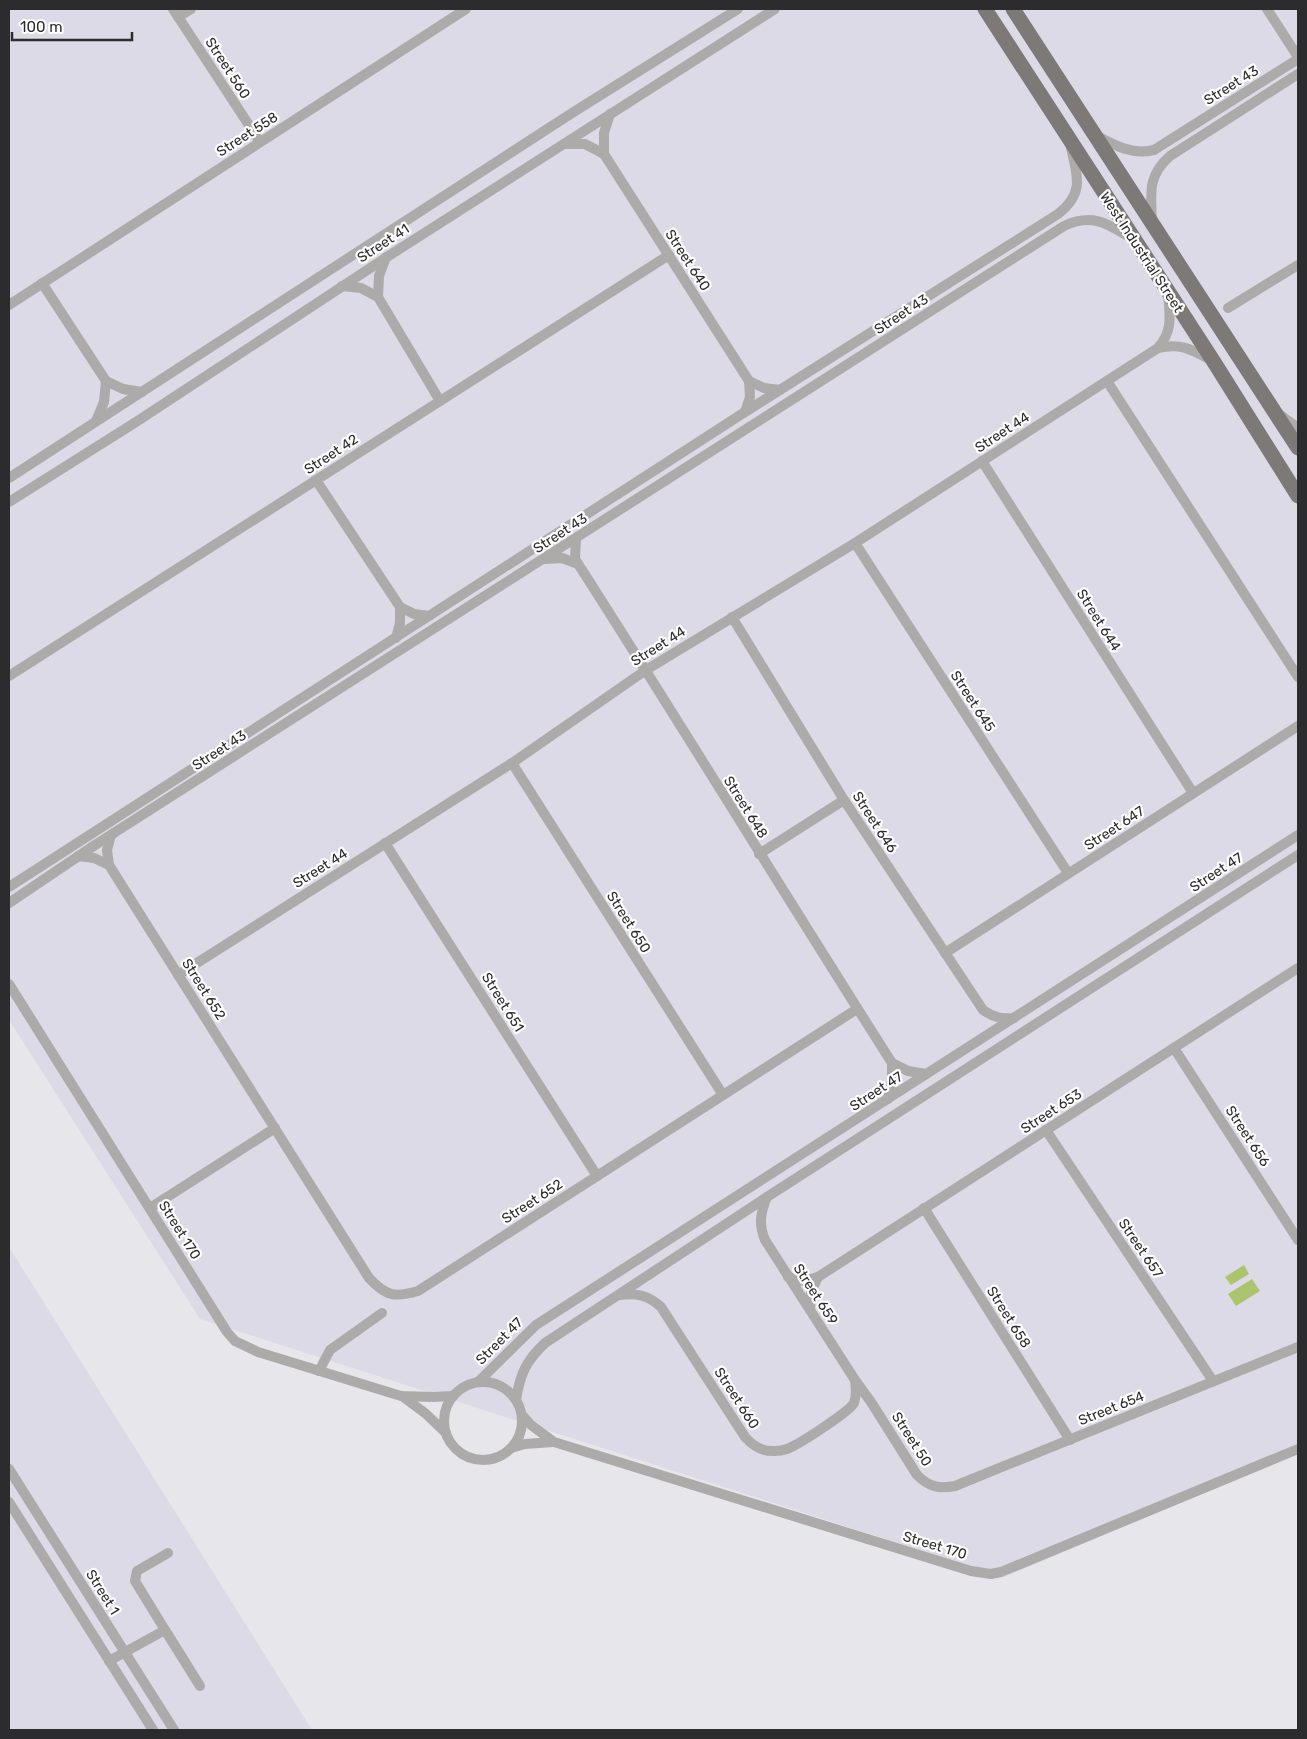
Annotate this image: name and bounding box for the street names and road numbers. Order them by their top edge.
street label: Street 560 [202,34,254,102]
street label: Street 43 [1201,62,1262,109]
street label: Street 558 [214,108,281,160]
street label: West Industrial Street [1096,189,1187,316]
street label: Street 41 [354,220,412,266]
street label: Street 640 [661,226,714,294]
street label: Street 43 [871,291,931,338]
street label: Street 44 [972,408,1033,456]
street label: Street 42 [301,431,361,478]
street label: Street 43 [530,510,590,557]
street label: Street 644 [1073,586,1124,655]
street label: Street 44 [628,623,689,670]
street label: Street 645 [947,668,999,735]
street label: Street 43 [189,727,249,774]
street label: Street 648 [720,773,771,842]
street label: Street 646 [849,789,901,856]
street label: Street 647 [1081,803,1147,854]
street label: Street 44 [290,845,351,892]
street label: Street 47 [1187,849,1246,896]
street label: Street 650 [603,888,654,956]
street label: Street 652 [178,956,229,1023]
street label: Street 651 [478,970,527,1035]
street label: Street 47 [847,1068,906,1115]
street label: Street 653 [1018,1085,1085,1137]
street label: Street 656 [1222,1103,1274,1170]
street label: Street 652 [499,1176,566,1227]
street label: Street 170 [155,1198,204,1263]
street label: Street 657 [1115,1215,1167,1281]
street label: Street 659 [790,1261,841,1328]
street label: Street 658 [983,1283,1034,1351]
street label: Street 47 [472,1314,526,1368]
street label: Street 660 [710,1364,763,1432]
street label: Street 654 [1076,1387,1147,1429]
street label: Street 50 [888,1409,935,1470]
street label: Street 170 [901,1528,969,1563]
street label: Street 1 [82,1567,123,1618]

